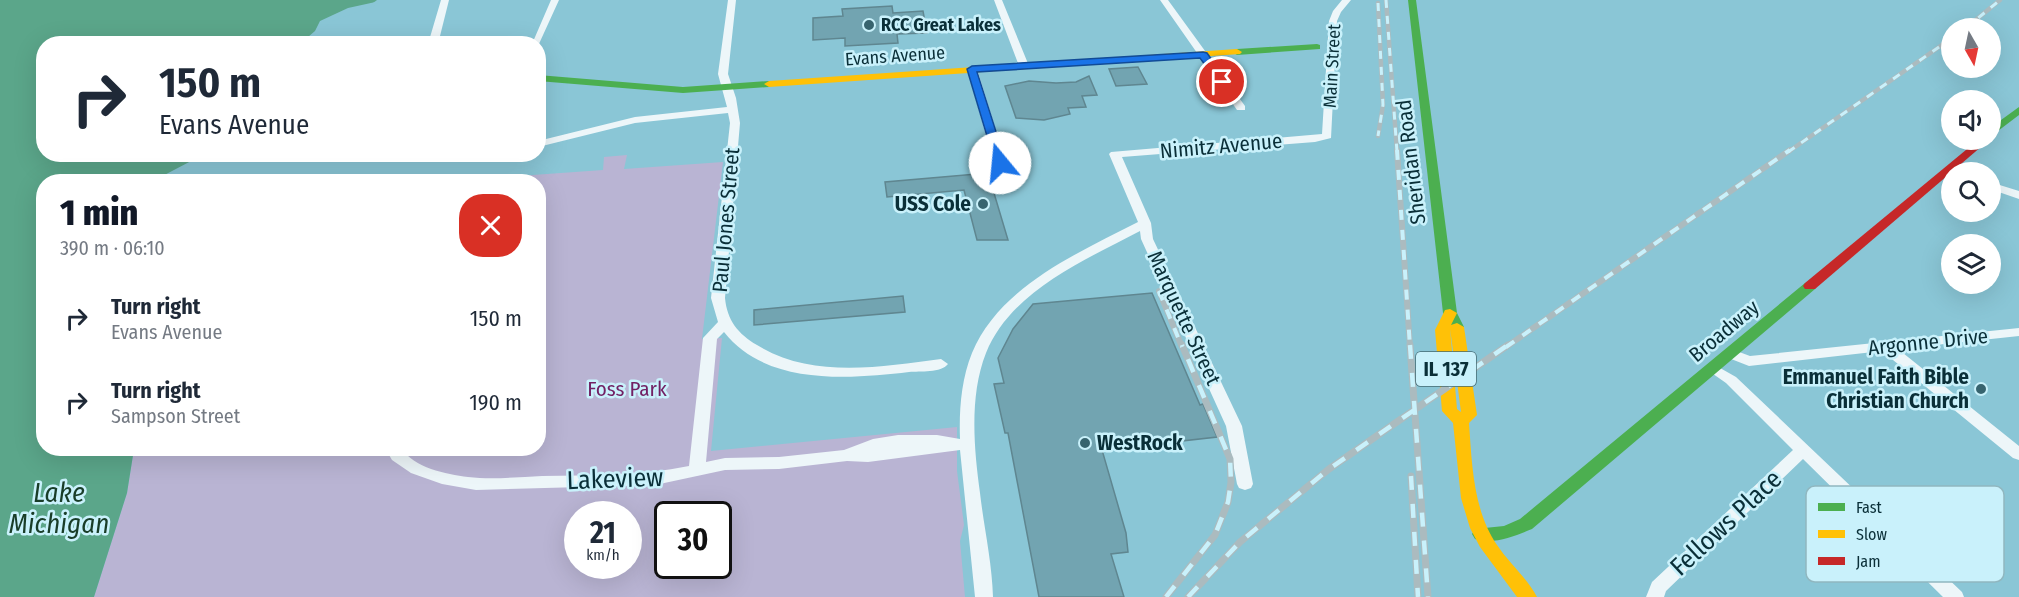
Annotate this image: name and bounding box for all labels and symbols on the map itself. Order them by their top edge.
place label: RCC Great Lakes [881,14,1001,36]
marker: RCC Great Lakes [862,18,876,32]
north arrow [1941,18,2001,78]
street label: Main Street [1319,23,1345,109]
street label: Evans Avenue [844,42,946,70]
pin [1196,56,1247,107]
street label: Sheridan Road [1390,98,1432,226]
street label: Nimitz Avenue [1159,128,1283,164]
position arrow [968,131,1032,195]
street label: Paul Jones Street [707,146,745,294]
place label: USS Cole [895,191,971,217]
marker: USS Cole [976,197,990,211]
street label: Marquette Street [1142,247,1226,389]
street label: Broadway [1684,294,1765,368]
street label: Argonne Drive [1867,323,1989,361]
road number: IL 137 [1416,352,1476,386]
place label: Emmanuel Faith Bible Christian Church [1783,364,1969,414]
park label: Foss Park [587,376,667,402]
marker: Emmanuel Faith Bible Christian Church [1974,382,1988,396]
place label: WestRock [1097,430,1183,456]
marker: WestRock [1078,436,1092,450]
street label: Lakeview [566,462,664,496]
street label: Fellows Place [1664,464,1788,582]
water label: Lake Michigan [9,477,109,540]
legend [1806,486,2004,582]
text: Fast [1856,498,1883,517]
speed limit sign: 30 [654,501,732,579]
text: Slow [1856,525,1887,544]
text: Jam [1856,552,1881,571]

